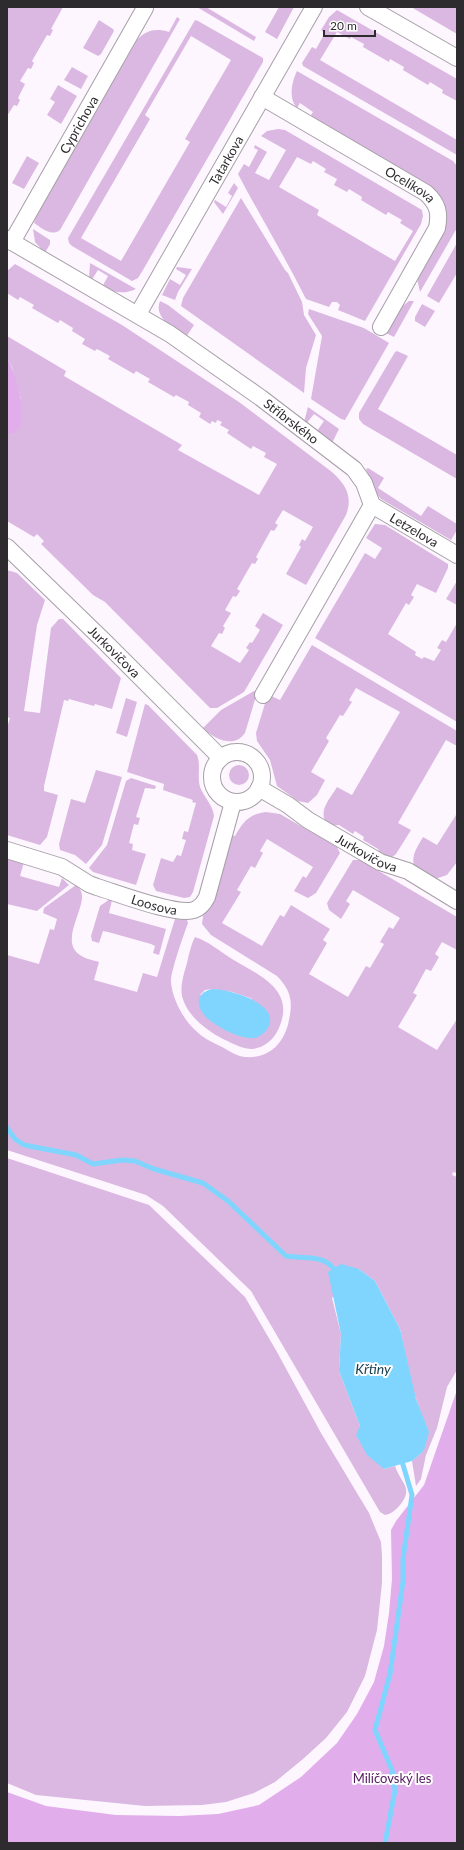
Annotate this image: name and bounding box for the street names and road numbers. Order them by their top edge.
street label: Cyprichova [56,93,101,156]
street label: Tatarkova [205,133,247,188]
street label: Ocelíkova [382,163,439,206]
street label: Stříbrského [261,395,322,447]
street label: Letzelova [387,509,441,550]
street label: Jurkovičova [85,622,144,681]
street label: Jurkovičova [333,830,399,875]
street label: Loosova [129,891,178,918]

